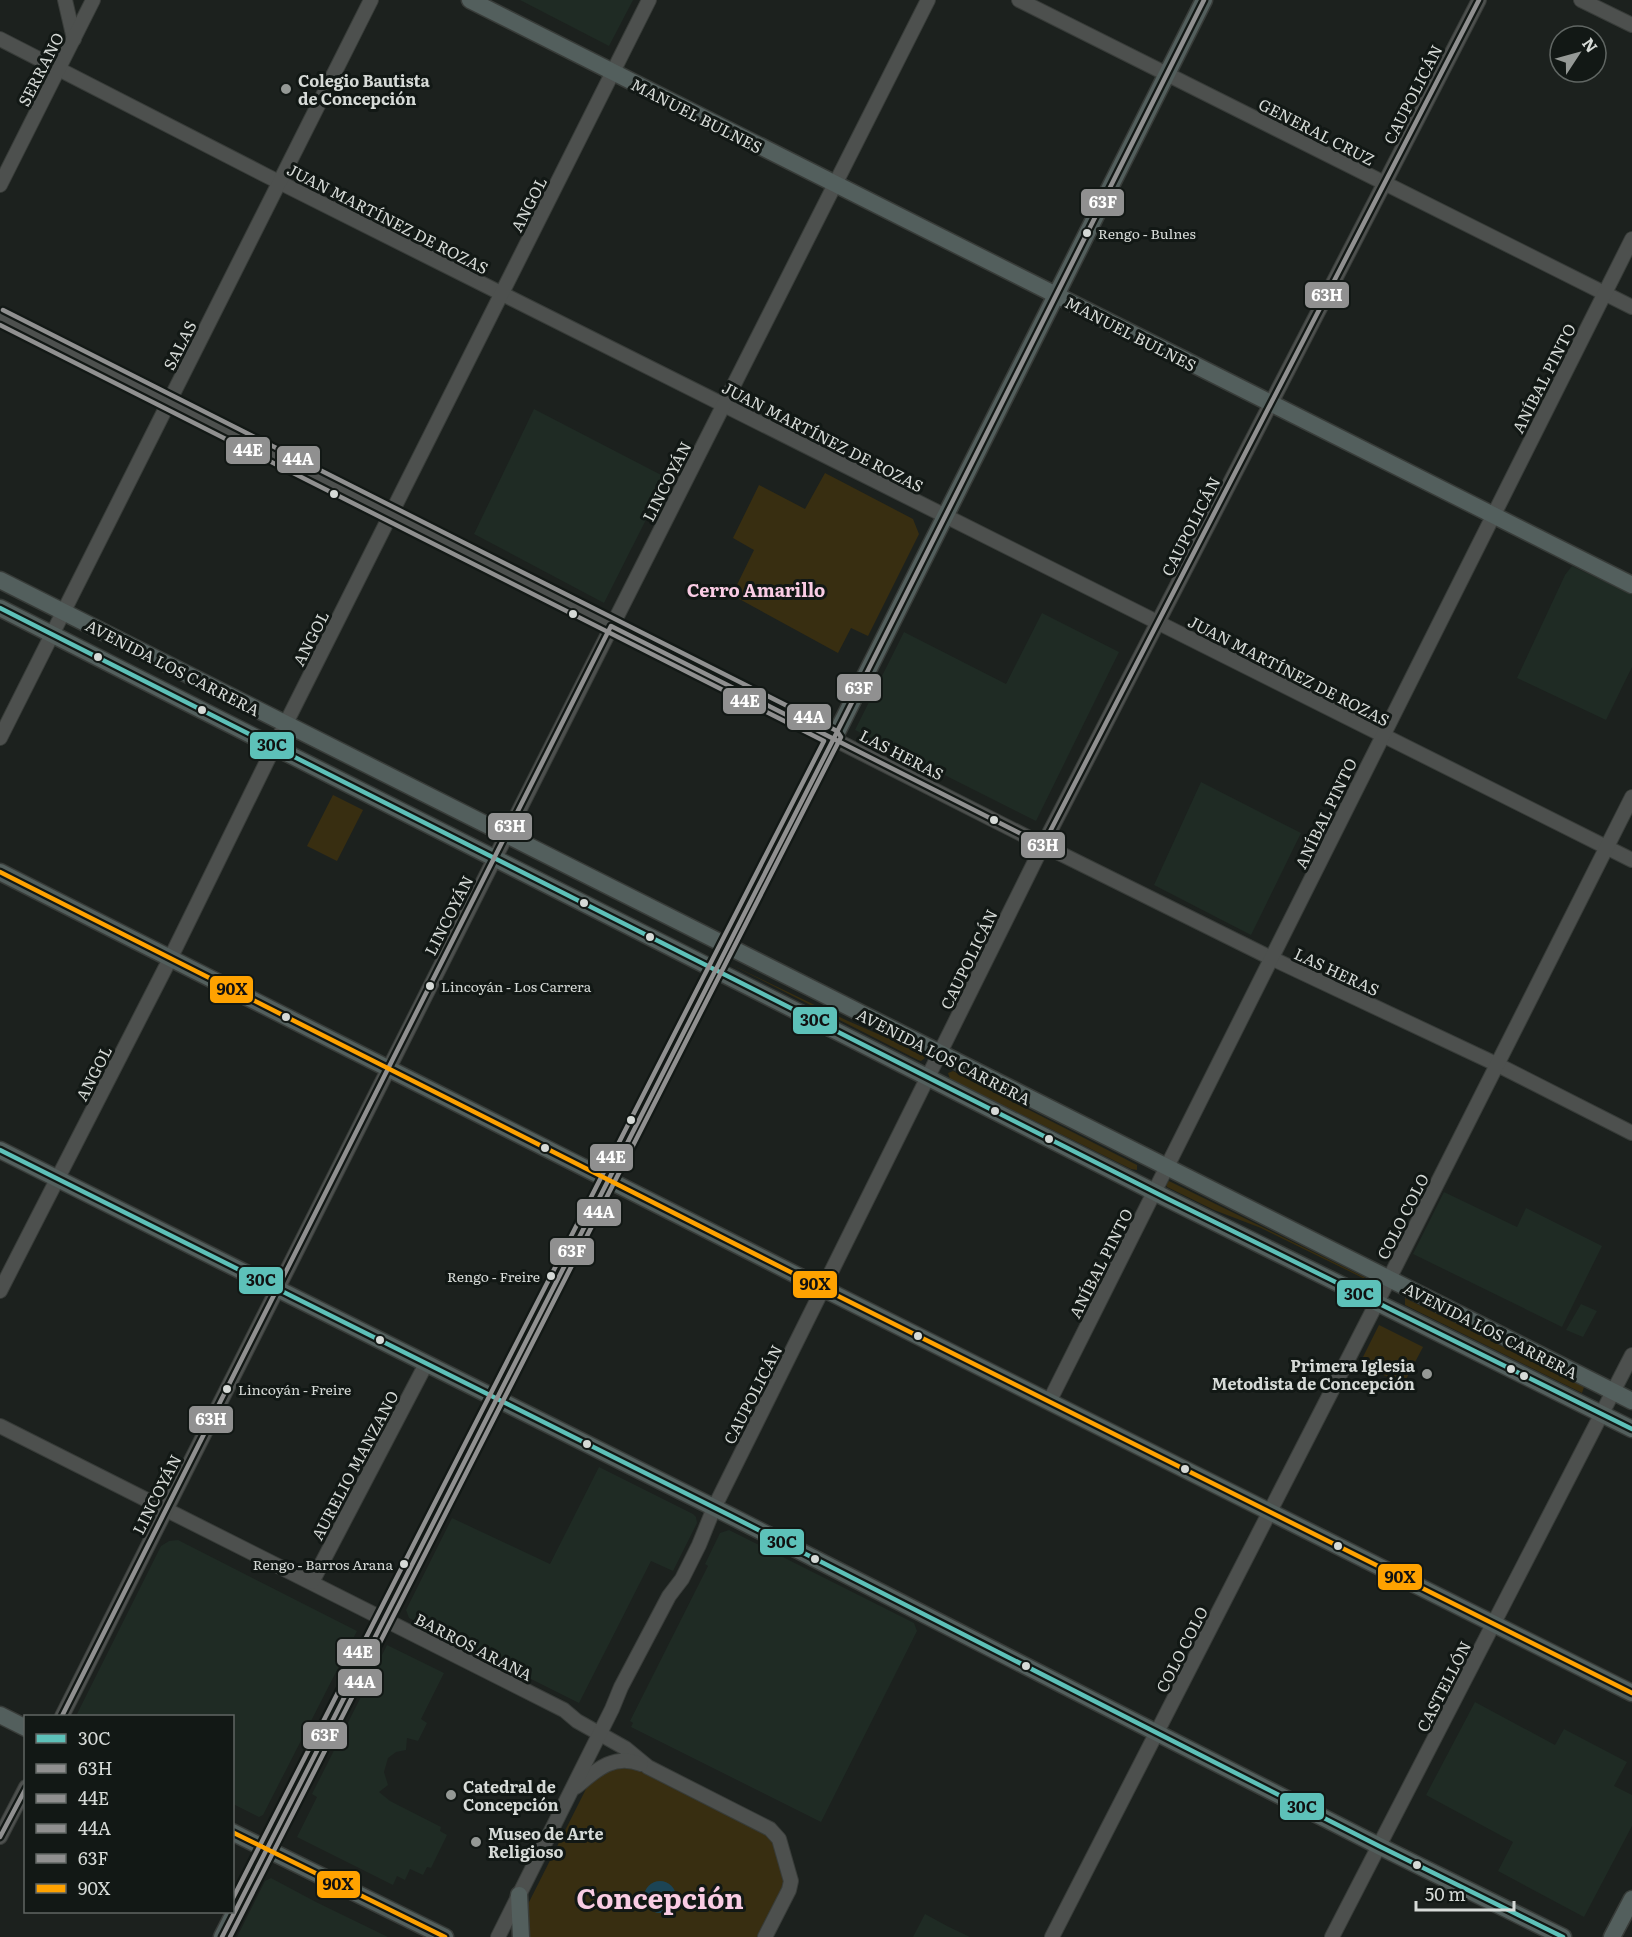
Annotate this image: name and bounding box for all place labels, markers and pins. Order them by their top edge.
place label: Colegio Bautista de Concepción [298,68,430,110]
marker: Colegio Bautista de Concepción [279,82,293,96]
place label: Rengo - Bulnes [1098,223,1196,243]
marker: Rengo - Bulnes [1081,227,1093,239]
unlabelled marker [328,488,340,500]
unlabelled marker [567,608,579,620]
unlabelled marker [92,651,104,663]
unlabelled marker [196,704,208,716]
unlabelled marker [988,814,1000,826]
unlabelled marker [578,897,590,909]
unlabelled marker [644,931,656,943]
place label: Lincoyán - Los Carrera [441,976,592,996]
marker: Lincoyán - Los Carrera [424,980,436,992]
unlabelled marker [280,1011,292,1023]
unlabelled marker [989,1105,1001,1117]
unlabelled marker [625,1114,637,1126]
unlabelled marker [1043,1133,1055,1145]
unlabelled marker [539,1142,551,1154]
place label: Rengo - Freire [447,1266,540,1286]
marker: Rengo - Freire [545,1270,557,1282]
unlabelled marker [912,1330,924,1342]
unlabelled marker [374,1334,386,1346]
place label: Primera Iglesia Metodista de Concepción [1212,1353,1416,1395]
unlabelled marker [1505,1363,1517,1375]
marker: Primera Iglesia Metodista de Concepción [1420,1367,1434,1381]
unlabelled marker [1518,1370,1530,1382]
place label: Lincoyán - Freire [238,1379,351,1399]
marker: Lincoyán - Freire [221,1383,233,1395]
unlabelled marker [581,1438,593,1450]
unlabelled marker [1179,1463,1191,1475]
unlabelled marker [1332,1540,1344,1552]
unlabelled marker [809,1553,821,1565]
place label: Rengo - Barros Arana [253,1554,393,1574]
marker: Rengo - Barros Arana [398,1558,410,1570]
unlabelled marker [1020,1660,1032,1672]
place label: Catedral de Concepción [463,1774,559,1816]
marker: Catedral de Concepción [444,1788,458,1802]
place label: Museo de Arte Religioso [488,1821,603,1863]
marker: Museo de Arte Religioso [469,1835,483,1849]
unlabelled marker [1411,1859,1423,1871]

